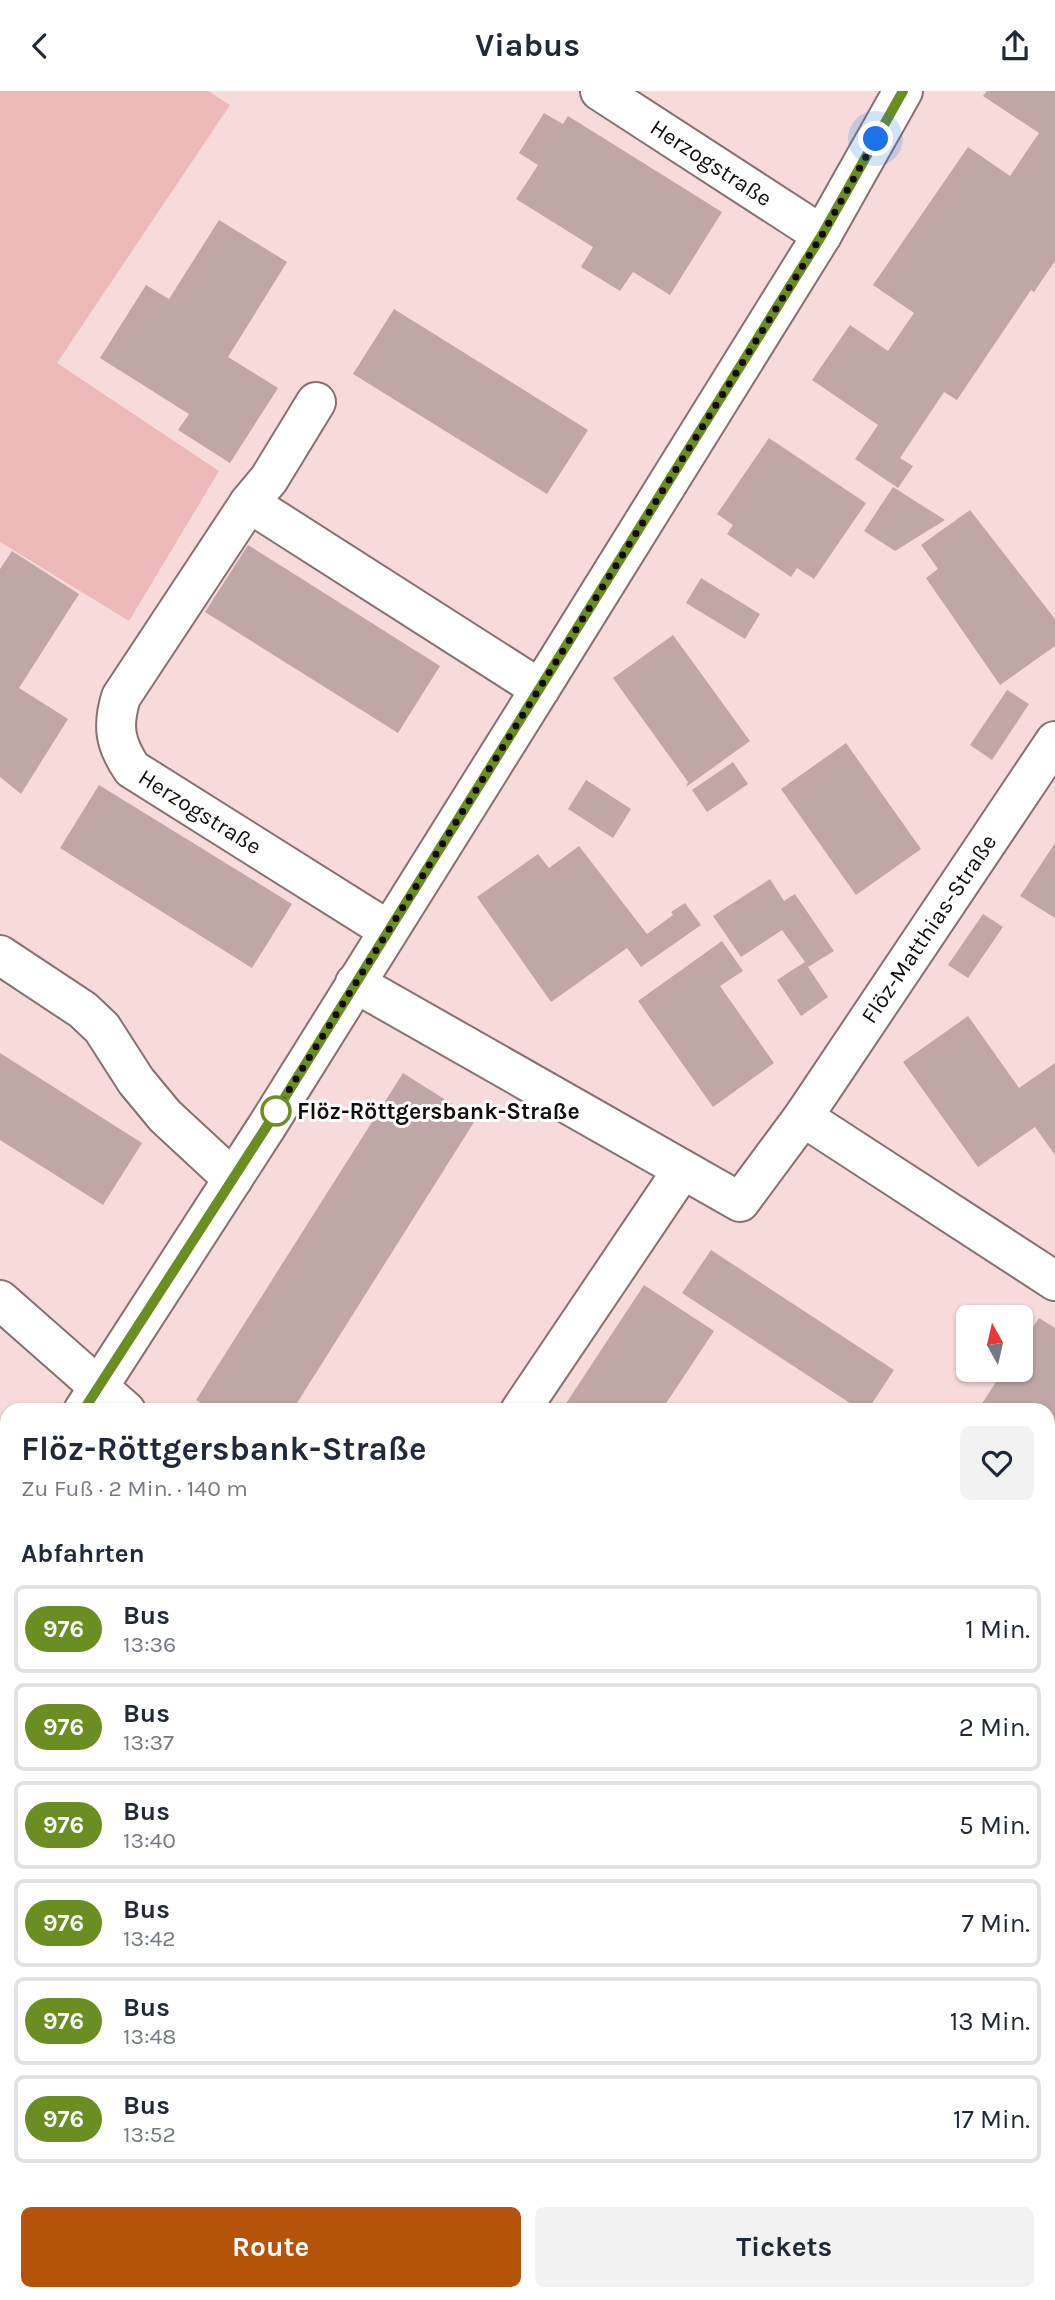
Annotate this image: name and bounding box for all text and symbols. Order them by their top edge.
icon: back [21,27,59,65]
text: Viabus [475,27,580,64]
icon: share [996,27,1034,65]
street label: Herzogstraße [645,114,777,212]
your location [858,121,893,156]
street label: Herzogstraße [134,764,266,860]
street label: Flöz-Matthias-Straße [856,829,1002,1029]
marker: Flöz-Röttgersbank-Straße [261,1096,291,1126]
place label: Flöz-Röttgersbank-Straße [297,1098,580,1125]
north arrow [956,1305,1032,1383]
map controls [956,1305,1033,1382]
button: heart [960,1426,1034,1500]
text: Flöz-Röttgersbank-Straße [21,1430,427,1468]
text: Zu Fuß · 2 Min. · 140 m [21,1475,248,1502]
text: Abfahrten [21,1538,145,1569]
text: Bus [123,1600,170,1631]
text: 1 Min. [965,1614,1030,1645]
text: 976 [43,1615,84,1643]
text: 13:36 [123,1631,176,1658]
text: Bus [123,1698,170,1729]
text: 2 Min. [959,1712,1030,1743]
text: 976 [43,1713,84,1741]
text: 13:37 [123,1729,174,1756]
text: Bus [123,1796,170,1827]
text: 5 Min. [959,1810,1030,1841]
text: 976 [43,1811,84,1839]
text: 13:40 [123,1827,176,1854]
text: Bus [123,1894,170,1925]
text: 7 Min. [962,1908,1030,1939]
text: 976 [43,1909,84,1937]
text: 13:42 [123,1925,176,1952]
text: Bus [123,1992,170,2023]
text: 13 Min. [950,2006,1030,2037]
text: 976 [43,2007,84,2035]
text: 13:48 [123,2023,176,2050]
text: Bus [123,2090,170,2121]
text: 17 Min. [953,2104,1030,2135]
text: 976 [43,2105,84,2133]
text: 13:52 [123,2121,176,2148]
button: Route [21,2207,521,2287]
button: Tickets [535,2207,1034,2287]

